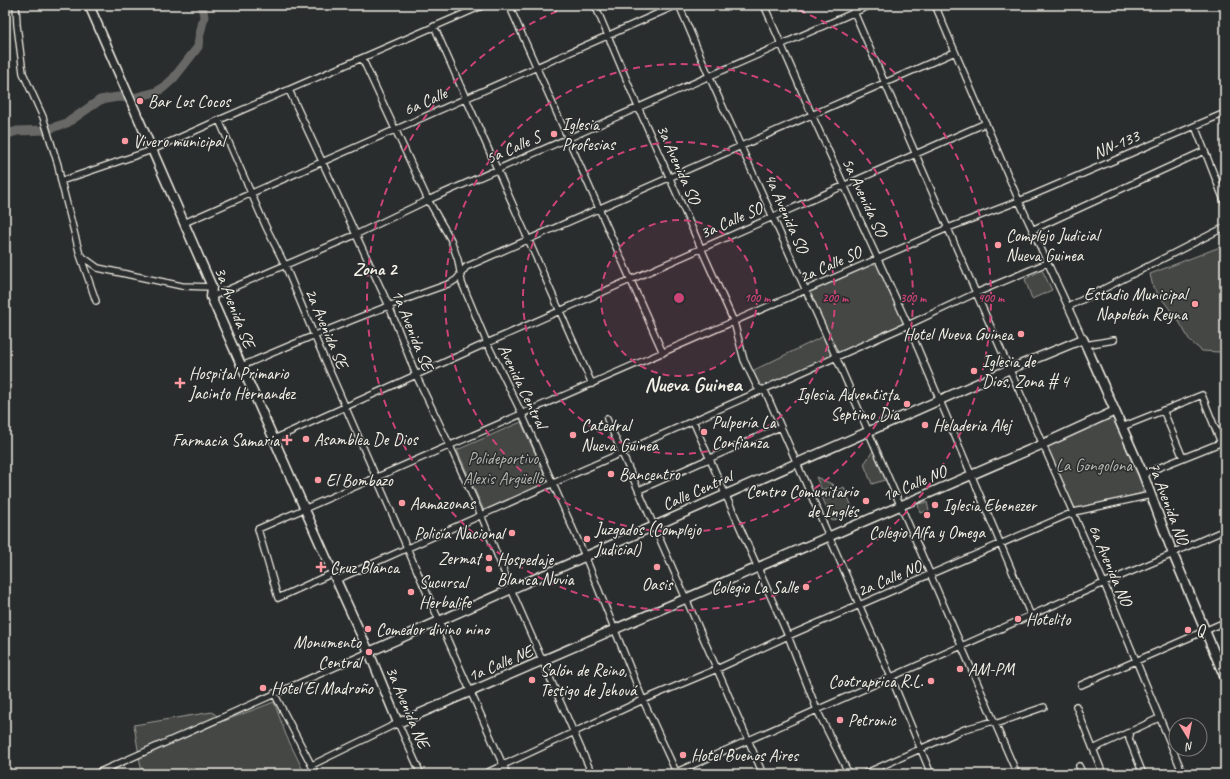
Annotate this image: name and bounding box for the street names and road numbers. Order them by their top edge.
street label: 6a Calle [400,82,452,120]
street label: 3a Avenida SO [652,121,706,210]
street label: 5a Calle S [483,125,546,169]
street label: NN-133 [1090,125,1144,164]
street label: 5a Avenida SO [837,154,893,242]
street label: 4a Avenida SO [760,170,814,259]
street label: 3a Calle SO [697,196,768,243]
street label: 2a Calle SO [796,240,867,287]
street label: 3a Avenida SE [210,264,260,352]
street label: 2a Avenida SE [300,285,354,373]
street label: 1a Avenida SE [387,287,439,375]
street label: Avenida Central [493,341,553,434]
street label: 7a Avenida NO [1143,459,1195,550]
street label: 1a Calle NO [879,460,952,506]
street label: Calle Central [659,464,738,515]
street label: 6a Avenida NO [1084,521,1138,611]
street label: 2a Calle NO [854,555,927,601]
street label: 1a Calle NE [465,640,537,686]
street label: 3a Avenida NE [381,663,435,753]

